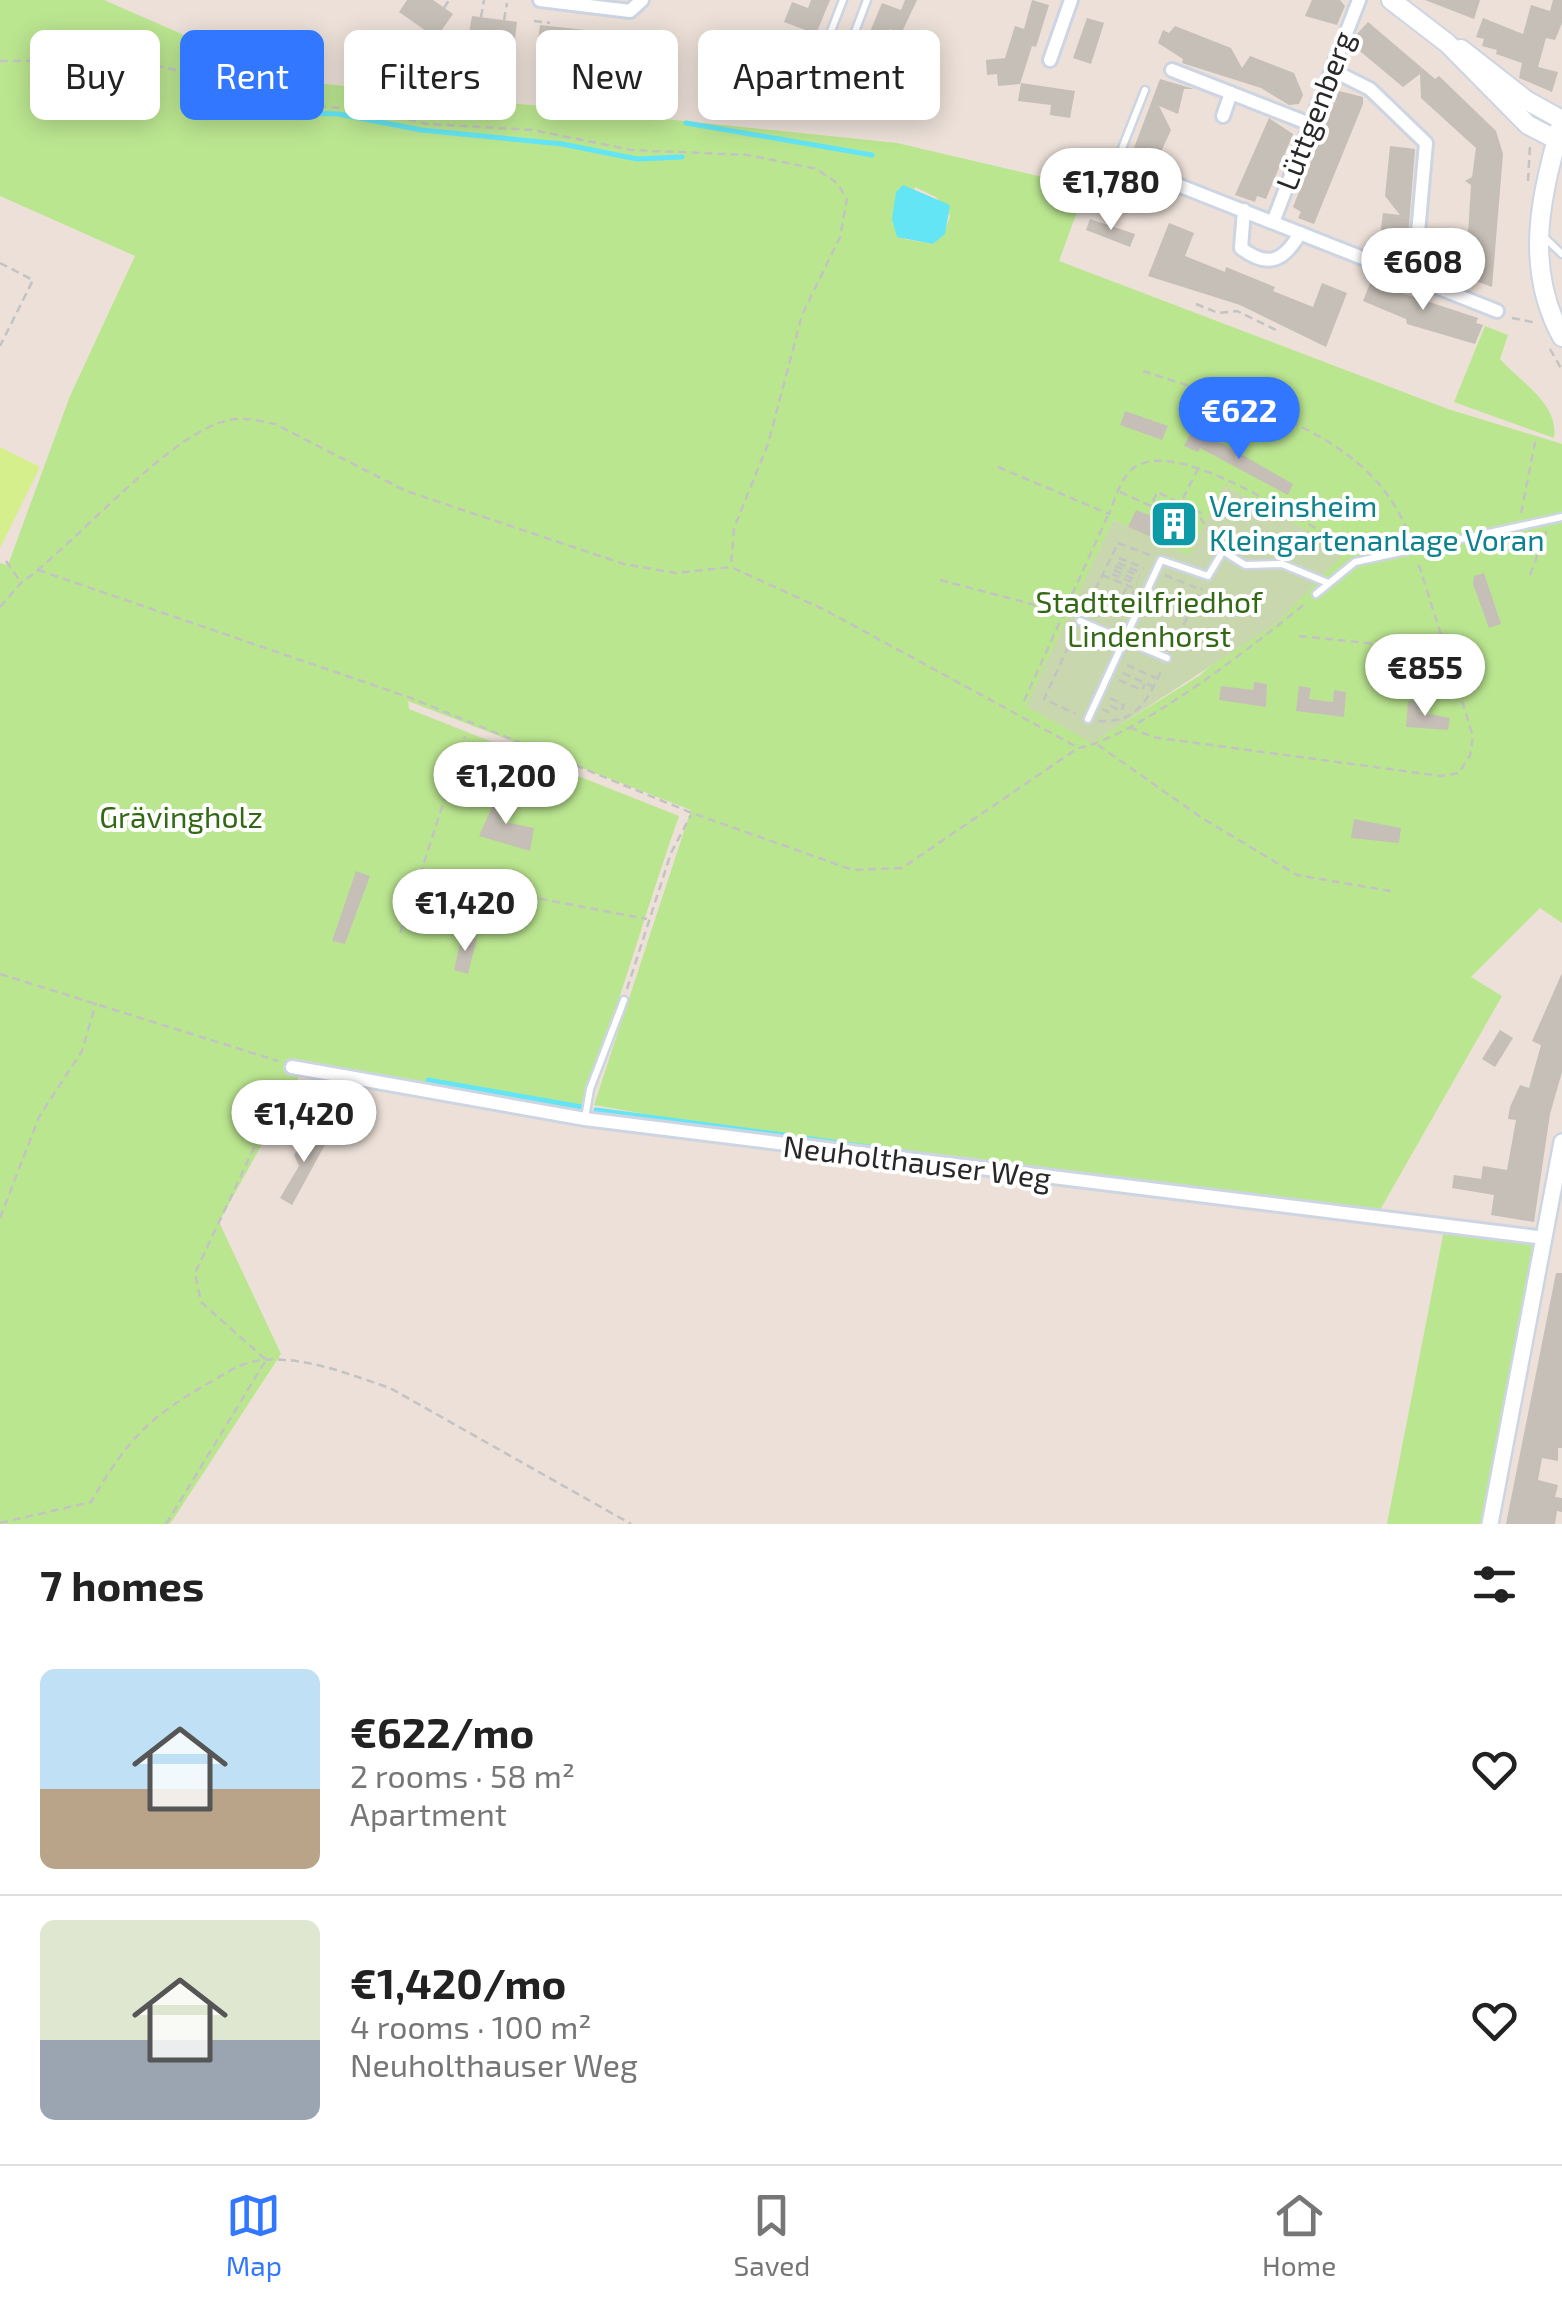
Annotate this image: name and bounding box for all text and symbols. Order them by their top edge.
street label: Lüttgenberg [1267,25,1361,195]
chip: Buy [30,30,160,120]
chip: Rent [180,30,324,120]
chip: Filters [344,30,516,120]
chip: New [536,30,678,120]
chip: Apartment [698,30,940,120]
pin: €1,780 [1030,148,1192,233]
text: €1,780 [1062,161,1160,199]
pin: €608 [1364,228,1482,313]
text: €608 [1383,241,1463,279]
pin: €622 [1180,377,1298,462]
text: €622 [1201,390,1277,428]
place label: Vereinsheim Kleingartenanlage Voran [1209,487,1545,557]
building icon: Vereinsheim Kleingartenanlage Voran [1148,498,1200,550]
park label: Stadtteilfriedhof Lindenhorst [1036,583,1263,653]
pin: €855 [1366,634,1484,719]
text: €855 [1387,647,1463,685]
pin: €1,200 [425,742,587,827]
text: €1,200 [455,755,557,793]
park label: Grävingholz [99,798,263,834]
pin: €1,420 [384,869,546,954]
text: €1,420 [414,882,516,920]
pin: €1,420 [223,1080,385,1165]
text: €1,420 [253,1093,355,1131]
street label: Neuholthauser Weg [781,1127,1054,1195]
icon: filters [1467,1557,1522,1612]
text: 7 homes [40,1559,204,1609]
text: €622/mo [350,1706,534,1756]
icon: home [120,1709,240,1829]
icon: heart [1467,1742,1522,1797]
text: 2 rooms · 58 m² [350,1756,575,1794]
text: Apartment [350,1794,507,1832]
text: €1,420/mo [350,1957,566,2007]
icon: home [120,1960,240,2080]
icon: heart [1467,1993,1522,2048]
text: 4 rooms · 100 m² [350,2007,591,2045]
text: Neuholthauser Weg [350,2045,638,2083]
tab: Map [226,2188,282,2282]
tab: Saved [734,2188,810,2282]
tab: Home [1262,2188,1336,2282]

